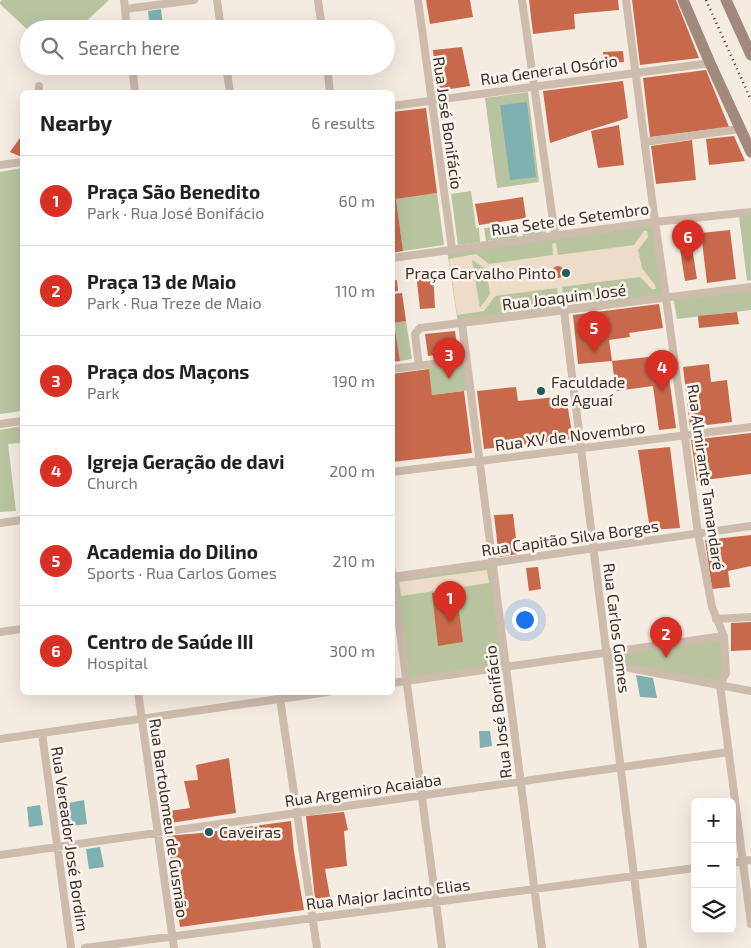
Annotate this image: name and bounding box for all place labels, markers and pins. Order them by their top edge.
pin: 6 [672,220,704,261]
place label: Praça Carvalho Pinto [405,263,556,283]
marker: Praça Carvalho Pinto [560,267,572,279]
pin: 5 [578,311,610,352]
pin: 3 [433,338,465,379]
pin: 4 [646,350,678,391]
place label: Faculdade de Aguaí [551,372,625,409]
marker: Faculdade de Aguaí [535,385,547,397]
pin: 1 [434,581,466,622]
pin: 2 [650,617,682,658]
place label: Caveiras [219,822,281,841]
marker: Caveiras [203,826,215,838]

